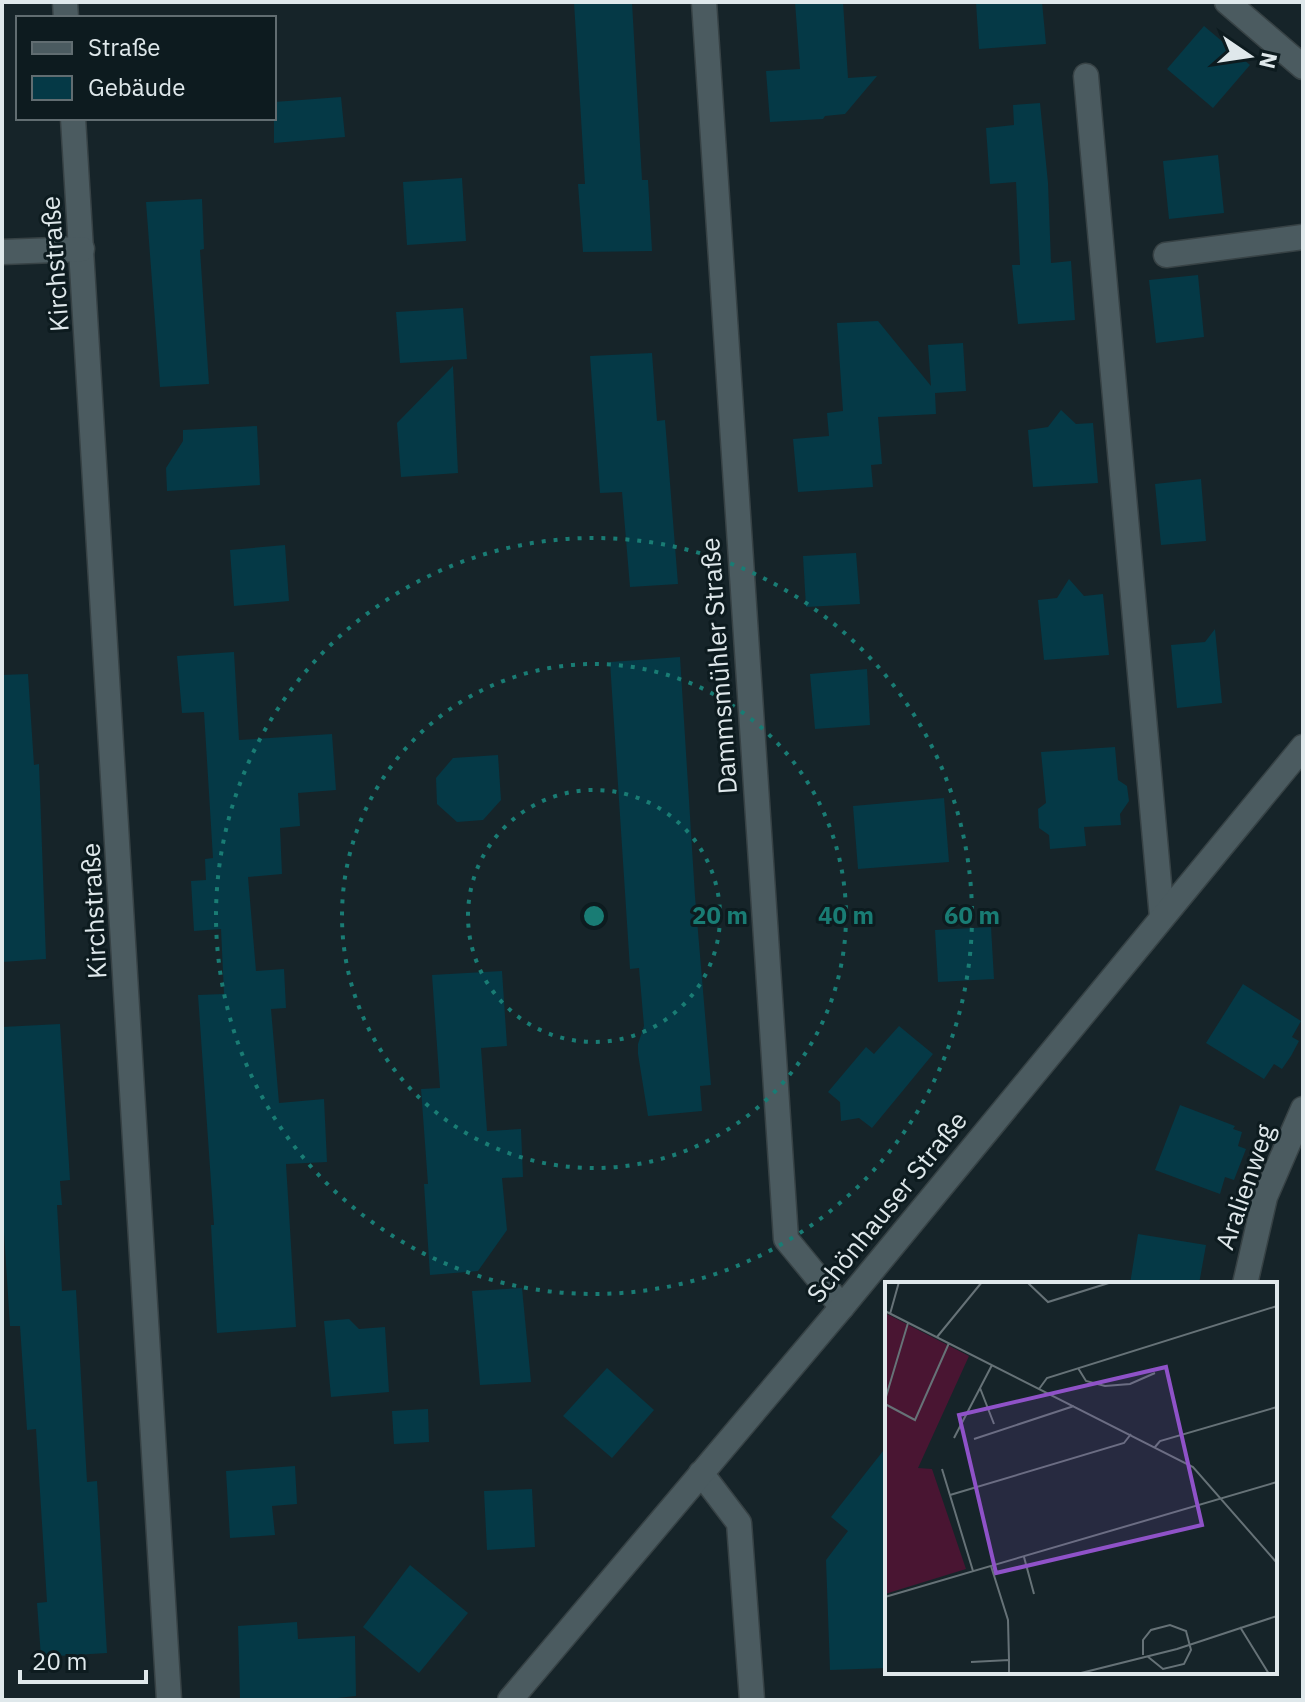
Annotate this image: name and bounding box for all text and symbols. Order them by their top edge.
legend [16,16,276,120]
north arrow [1209,16,1289,96]
text: Straße [88,31,160,63]
text: N [1253,50,1285,72]
text: Gebäude [88,71,185,103]
street label: Kirchstraße [32,195,76,333]
street label: Dammsmühler Straße [692,537,744,796]
street label: Kirchstraße [72,842,114,980]
text: 20 m [692,899,748,931]
text: 40 m [818,899,874,931]
text: 60 m [944,899,1000,931]
centre of rings [580,902,608,930]
street label: Schönhauser Straße [799,1104,974,1309]
street label: Aralienweg [1207,1119,1281,1254]
inset map [885,1282,1277,1674]
scale bar [20,1634,146,1684]
text: 20 m [32,1645,87,1677]

